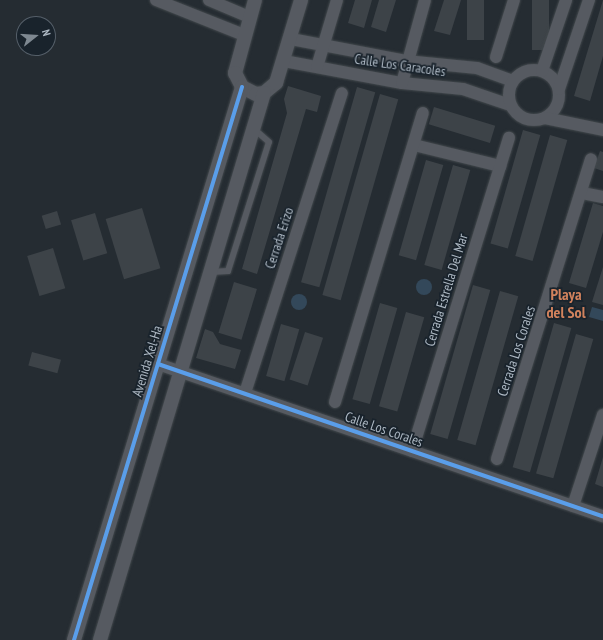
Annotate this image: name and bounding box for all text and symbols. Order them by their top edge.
north arrow [16,16,56,56]
text: N [39,28,54,38]
street label: Calle Los Caracoles [353,50,447,80]
street label: Cerrada Erizo [261,205,297,271]
street label: Cerrada Estrella Del Mar [421,232,471,348]
district label: Playa del Sol [546,284,586,322]
street label: Cerrada Los Corales [493,304,539,398]
street label: Avenida Xel-Ha [128,323,166,399]
street label: Calle Los Corales [343,408,425,450]

